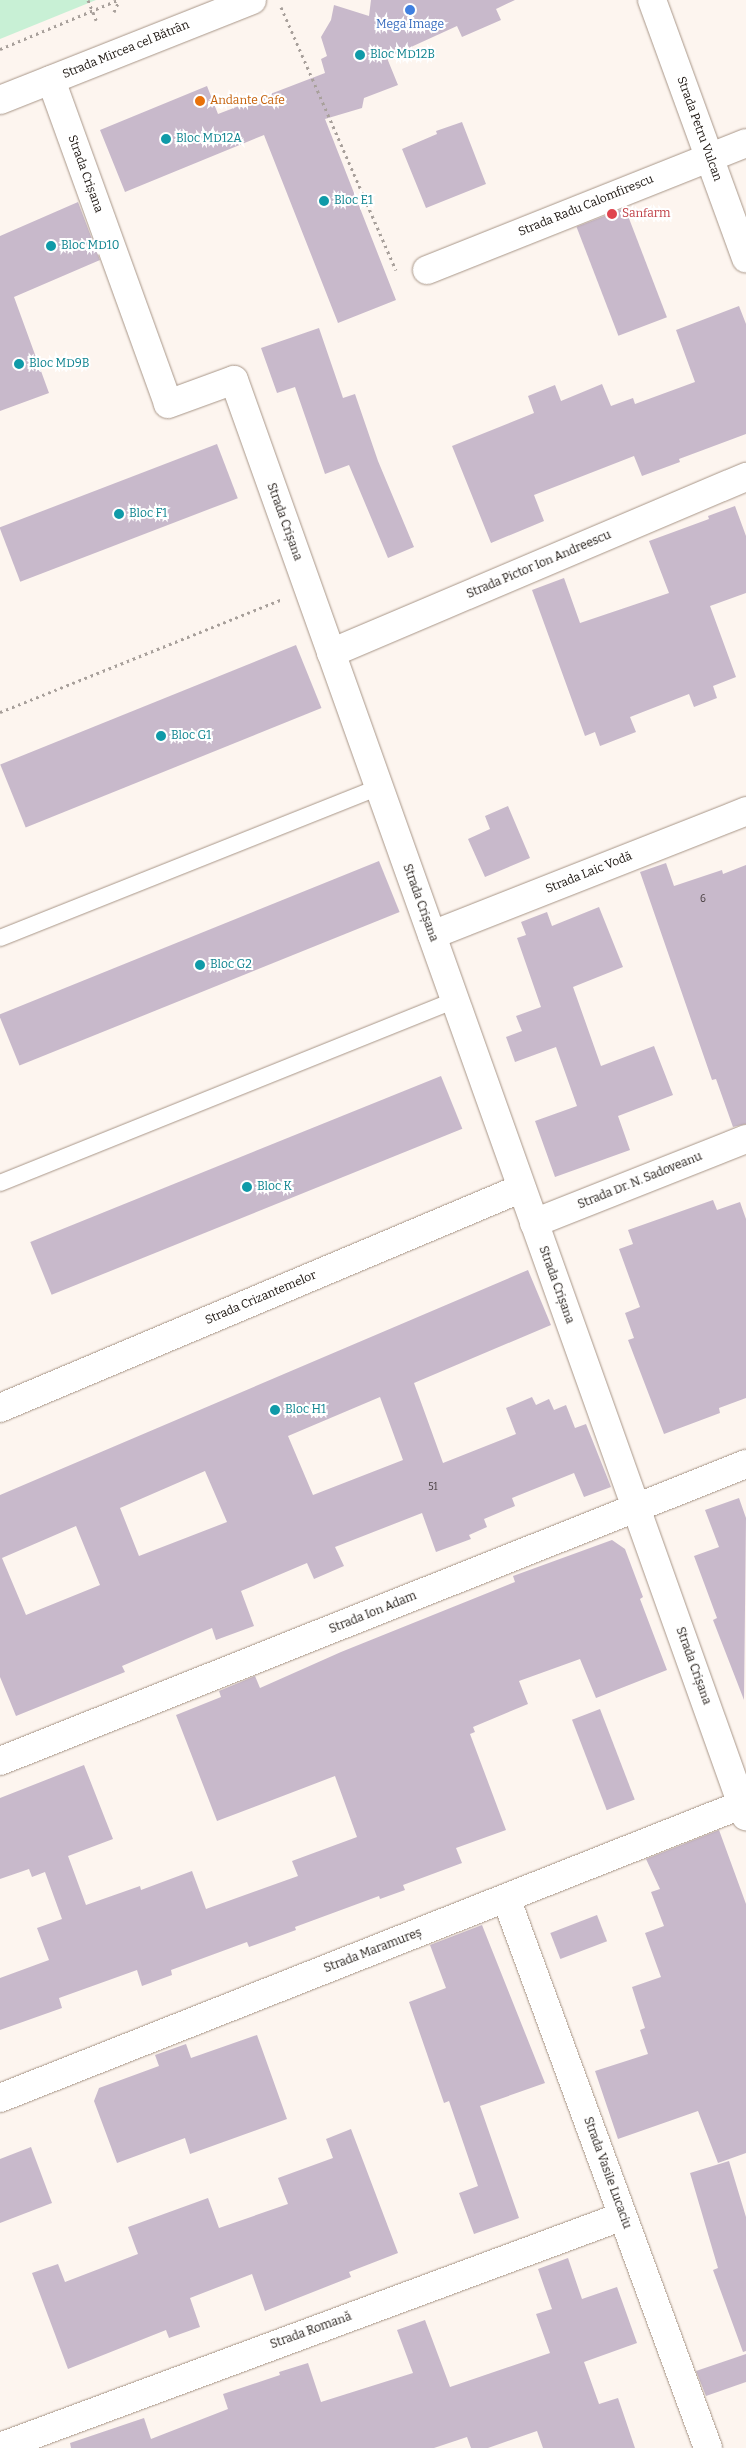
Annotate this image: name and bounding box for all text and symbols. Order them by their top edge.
marker: Mega Image [404,4,416,16]
street label: Strada Mircea cel Bătrân [61,18,191,82]
place label: Mega Image [376,18,444,32]
place label: Bloc MD12B [370,48,435,62]
marker: Bloc MD12B [354,49,366,61]
street label: Strada Petru Vulcan [673,75,725,183]
place label: Andante Cafe [210,94,285,108]
marker: Andante Cafe [194,95,206,107]
place label: Bloc MD12A [176,132,242,146]
street label: Strada Crișana [64,133,106,215]
marker: Bloc MD12A [160,133,172,145]
street label: Strada Radu Calomfirescu [516,172,656,240]
place label: Bloc E1 [334,194,373,208]
marker: Bloc E1 [318,195,330,207]
place label: Sanfarm [622,207,670,221]
marker: Sanfarm [606,208,618,220]
place label: Bloc MD10 [61,239,119,253]
marker: Bloc MD10 [45,240,57,252]
place label: Bloc MD9B [29,357,90,371]
marker: Bloc MD9B [13,358,25,370]
street label: Strada Crișana [263,481,305,563]
place label: Bloc F1 [129,507,167,521]
marker: Bloc F1 [113,508,125,520]
street label: Strada Pictor Ion Andreescu [465,528,613,602]
place label: Bloc G1 [171,729,211,743]
marker: Bloc G1 [155,730,167,742]
street label: Strada Laic Vodă [544,849,634,897]
street label: Strada Crișana [399,862,441,944]
house number: 6 [700,894,706,906]
place label: Bloc G2 [210,958,252,972]
marker: Bloc G2 [194,959,206,971]
street label: Strada Dr. N. Sadoveanu [576,1149,704,1213]
place label: Bloc K [257,1180,292,1194]
marker: Bloc K [241,1181,253,1193]
street label: Strada Crișana [535,1244,577,1326]
street label: Strada Crizantemelor [203,1268,319,1328]
place label: Bloc H1 [285,1403,326,1417]
marker: Bloc H1 [269,1404,281,1416]
house number: 51 [428,1482,438,1494]
street label: Strada Ion Adam [327,1589,419,1637]
street label: Strada Crișana [672,1625,714,1707]
street label: Strada Maramureș [322,1926,424,1976]
street label: Strada Vasile Lucaciu [580,2115,634,2231]
street label: Strada Romană [268,2310,354,2352]

